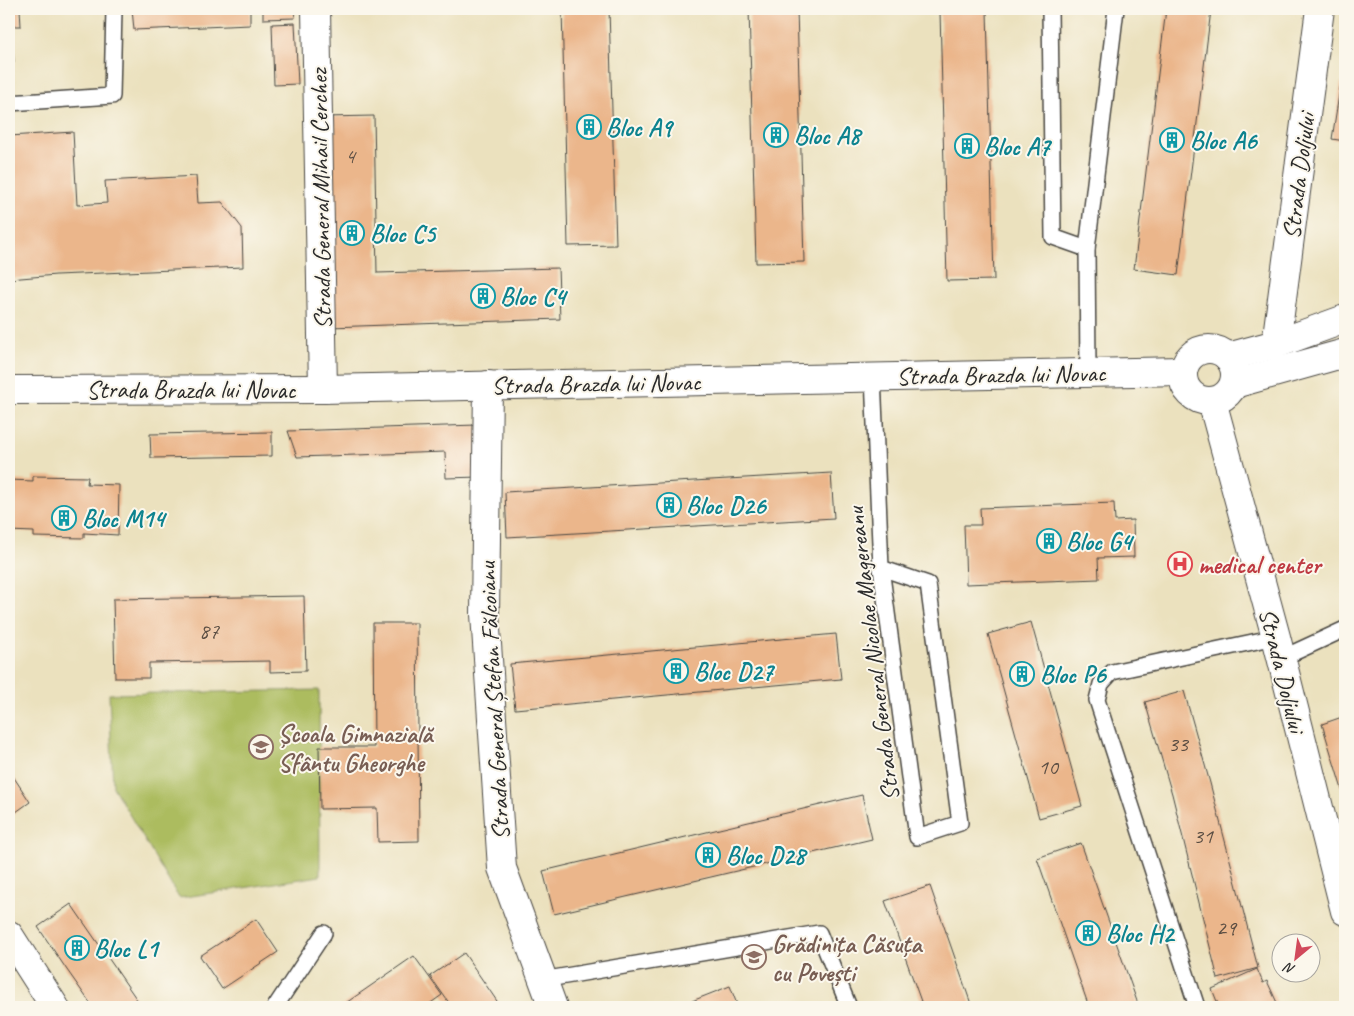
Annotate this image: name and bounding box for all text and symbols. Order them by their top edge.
street label: Strada General Mihail Cerchez [303,66,339,330]
street label: Strada Doljului [1275,108,1323,241]
place label: Bloc A9 [606,112,675,144]
building icon: Bloc A9 [576,114,602,140]
place label: Bloc A8 [794,120,863,152]
building icon: Bloc A8 [763,122,789,148]
place label: Bloc A6 [1190,125,1259,157]
building icon: Bloc A6 [1159,127,1185,153]
place label: Bloc A7 [984,131,1053,163]
building icon: Bloc A7 [954,133,980,159]
house number: 4 [345,142,357,170]
place label: Bloc C5 [370,218,437,250]
building icon: Bloc C5 [339,220,365,246]
place label: Bloc C4 [500,281,568,313]
building icon: Bloc C4 [470,283,496,309]
street label: Strada Brazda lui Novac [896,357,1107,393]
street label: Strada Brazda lui Novac [491,366,702,402]
street label: Strada Brazda lui Novac [86,374,296,406]
place label: Bloc D26 [686,490,768,522]
building icon: Bloc D26 [656,492,682,518]
place label: Bloc M14 [82,503,167,535]
street label: Strada General Nicolae Magereanu [839,503,907,803]
building icon: Bloc M14 [51,505,77,531]
place label: Bloc G4 [1066,526,1135,558]
building icon: Bloc G4 [1036,528,1062,554]
place label: medical center [1198,549,1324,581]
hospital icon: medical center [1167,551,1193,577]
street label: Strada General Ștefan Fălcoianu [471,559,517,841]
street label: Strada Doljului [1251,605,1314,739]
house number: 87 [199,617,220,645]
place label: Bloc D27 [694,656,776,688]
building icon: Bloc D27 [663,658,689,684]
place label: Bloc P6 [1040,659,1108,691]
building icon: Bloc P6 [1009,661,1035,687]
place label: Școala Gimnazială Sfântu Gheorghe [278,718,435,779]
house number: 33 [1168,730,1190,758]
school or university icon: Școala Gimnazială Sfântu Gheorghe [248,734,274,760]
house number: 10 [1038,753,1060,781]
house number: 31 [1193,822,1214,850]
place label: Bloc D28 [726,840,808,872]
building icon: Bloc D28 [695,842,721,868]
house number: 29 [1216,914,1238,942]
place label: Bloc H2 [1106,918,1176,950]
building icon: Bloc H2 [1075,920,1101,946]
place label: Grădinița Căsuța cu Povești [772,928,923,989]
place label: Bloc L1 [94,933,161,965]
north arrow [1272,934,1322,984]
building icon: Bloc L1 [64,935,90,961]
school or university icon: Grădinița Căsuța cu Povești [741,944,767,970]
text: N [1280,958,1298,978]

